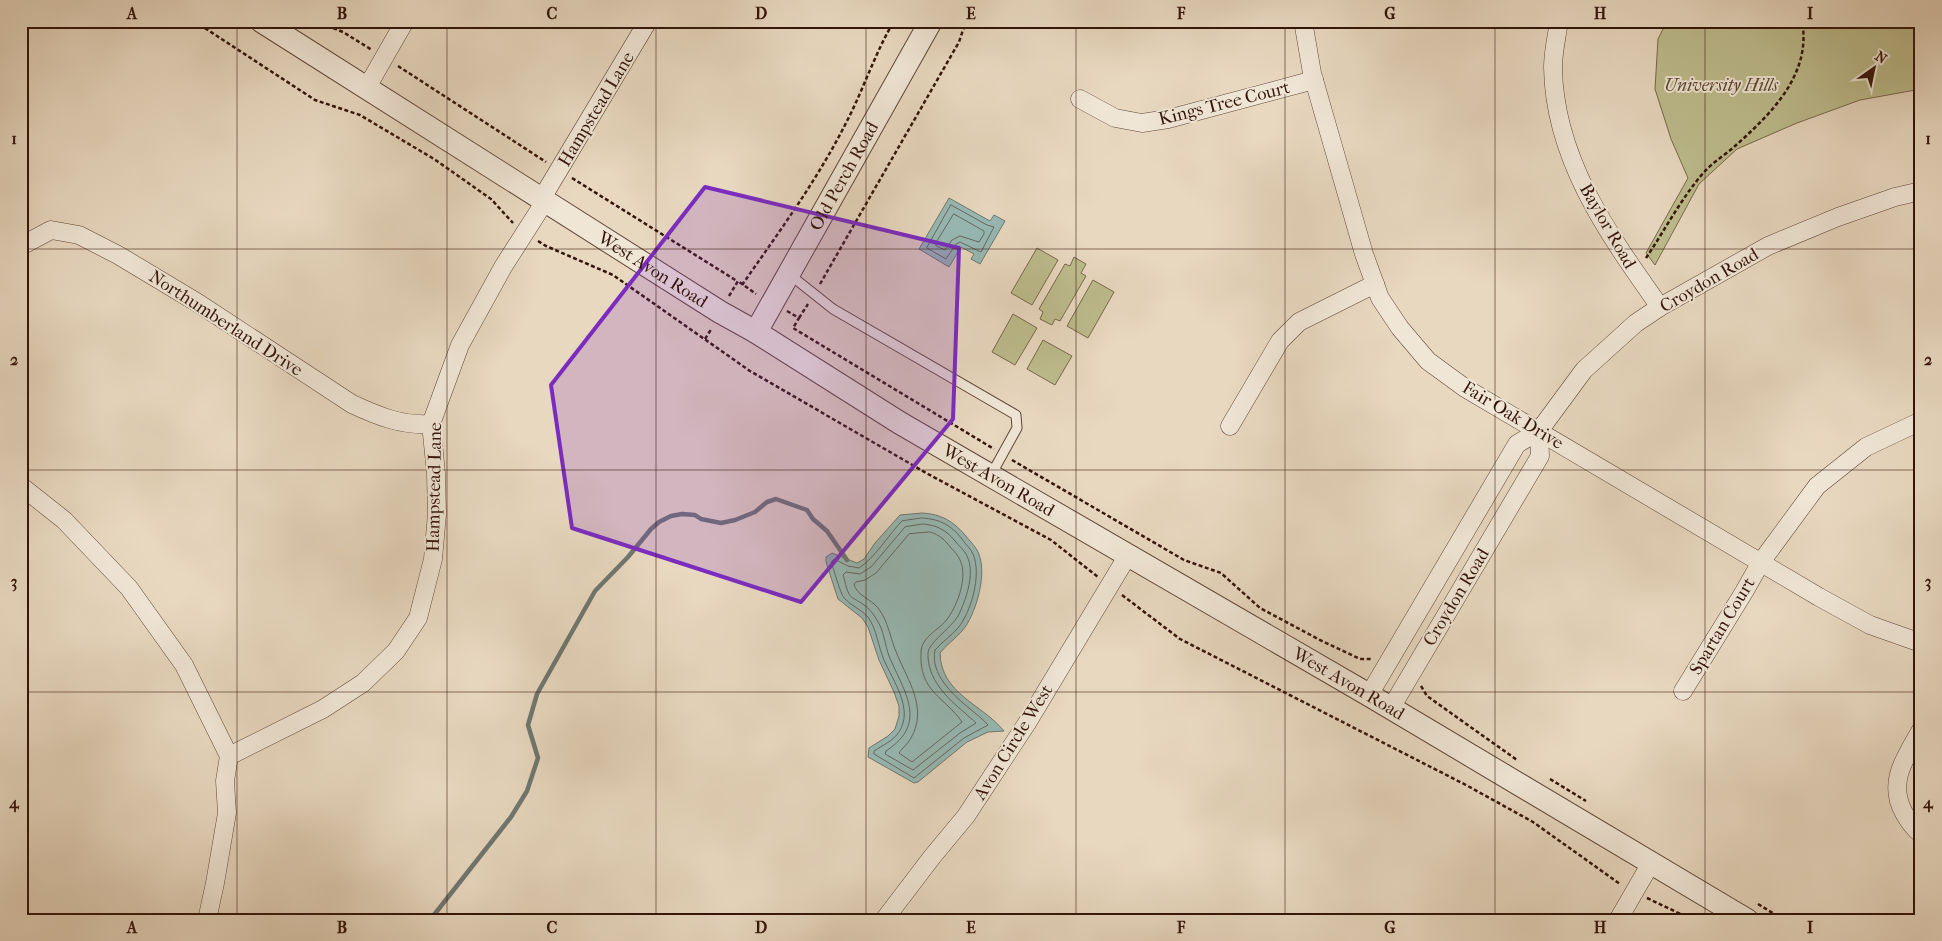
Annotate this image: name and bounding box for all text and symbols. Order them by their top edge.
text: A [126,4,138,23]
text: B [337,4,347,23]
text: C [547,4,558,23]
text: D [755,4,767,23]
text: E [966,4,976,23]
text: F [1176,4,1186,23]
text: G [1384,4,1396,23]
text: H [1594,4,1607,23]
text: I [1807,4,1814,23]
north arrow [1850,42,1900,92]
text: N [1872,47,1890,68]
street label: Hampstead Lane [554,48,639,170]
park label: University Hills [1664,75,1778,96]
street label: Kings Tree Court [1156,77,1292,130]
street label: Old Perch Road [805,118,883,234]
text: 1 [11,129,17,148]
text: 1 [1925,129,1931,148]
street label: Baylor Road [1575,180,1640,273]
street label: West Avon Road [593,227,711,312]
street label: Croydon Road [1656,244,1762,317]
street label: Northumberland Drive [145,266,306,381]
text: 2 [10,350,18,369]
text: 2 [1924,350,1932,369]
street label: Fair Oak Drive [1458,377,1567,454]
street label: Hampstead Lane [423,422,446,552]
street label: West Avon Road [938,440,1058,521]
street label: Croydon Road [1419,544,1494,650]
text: 3 [11,572,17,592]
text: 3 [1925,572,1931,592]
street label: Spartan Court [1685,573,1760,679]
street label: West Avon Road [1288,643,1408,725]
street label: Avon Circle West [969,680,1058,805]
text: 4 [8,793,20,813]
text: 4 [1922,793,1934,813]
text: A [126,918,138,937]
text: B [337,918,347,937]
text: C [547,918,558,937]
text: D [755,918,767,937]
text: E [966,918,976,937]
text: F [1176,918,1186,937]
text: G [1384,918,1396,937]
text: H [1594,918,1607,937]
text: I [1807,918,1814,937]

